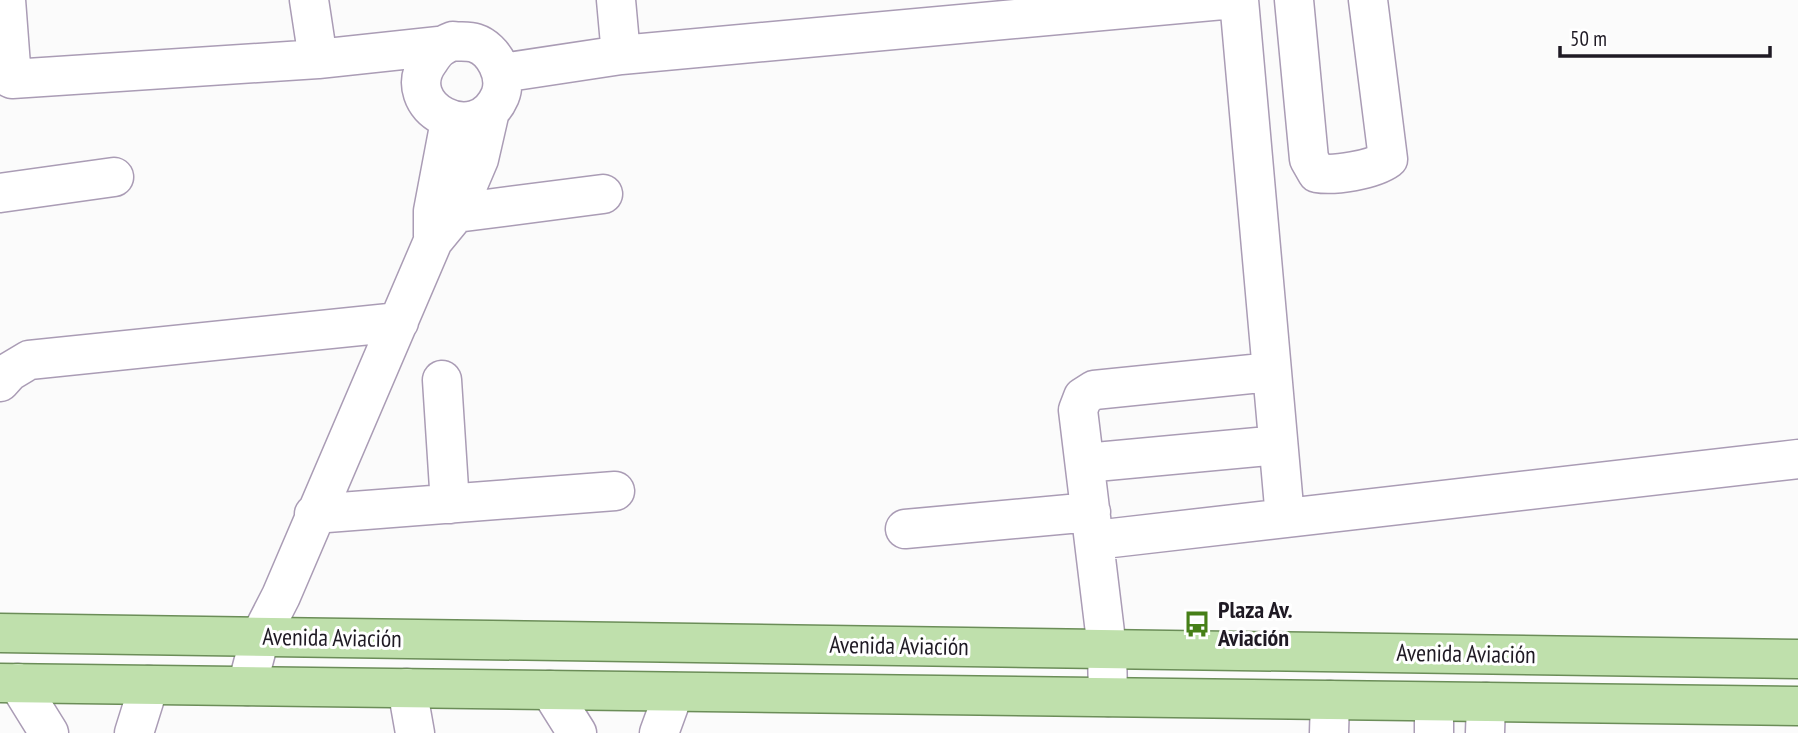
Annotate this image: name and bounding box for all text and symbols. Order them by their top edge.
scale bar [1560,14,1770,58]
text: 50 m [1570,25,1607,52]
place label: Plaza Av. Aviación [1217,594,1292,653]
bus stop icon: Plaza Av. Aviación [1182,609,1212,639]
street label: Avenida Aviación [262,621,402,654]
street label: Avenida Aviación [829,629,969,662]
street label: Avenida Aviación [1396,637,1536,670]

